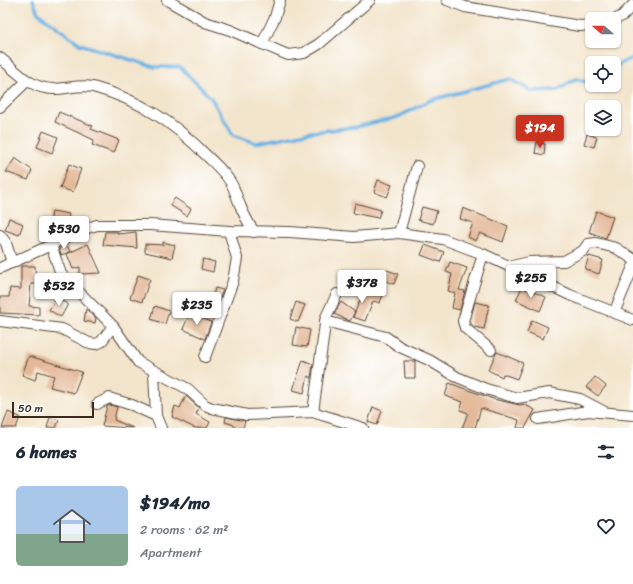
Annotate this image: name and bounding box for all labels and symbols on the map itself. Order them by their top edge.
north arrow [585,12,621,48]
pin: $194 [516,115,564,149]
pin: $530 [40,216,88,250]
pin: $255 [507,265,555,299]
pin: $378 [338,270,386,304]
pin: $532 [35,273,83,307]
pin: $235 [173,292,221,326]
scale bar [12,400,94,419]

